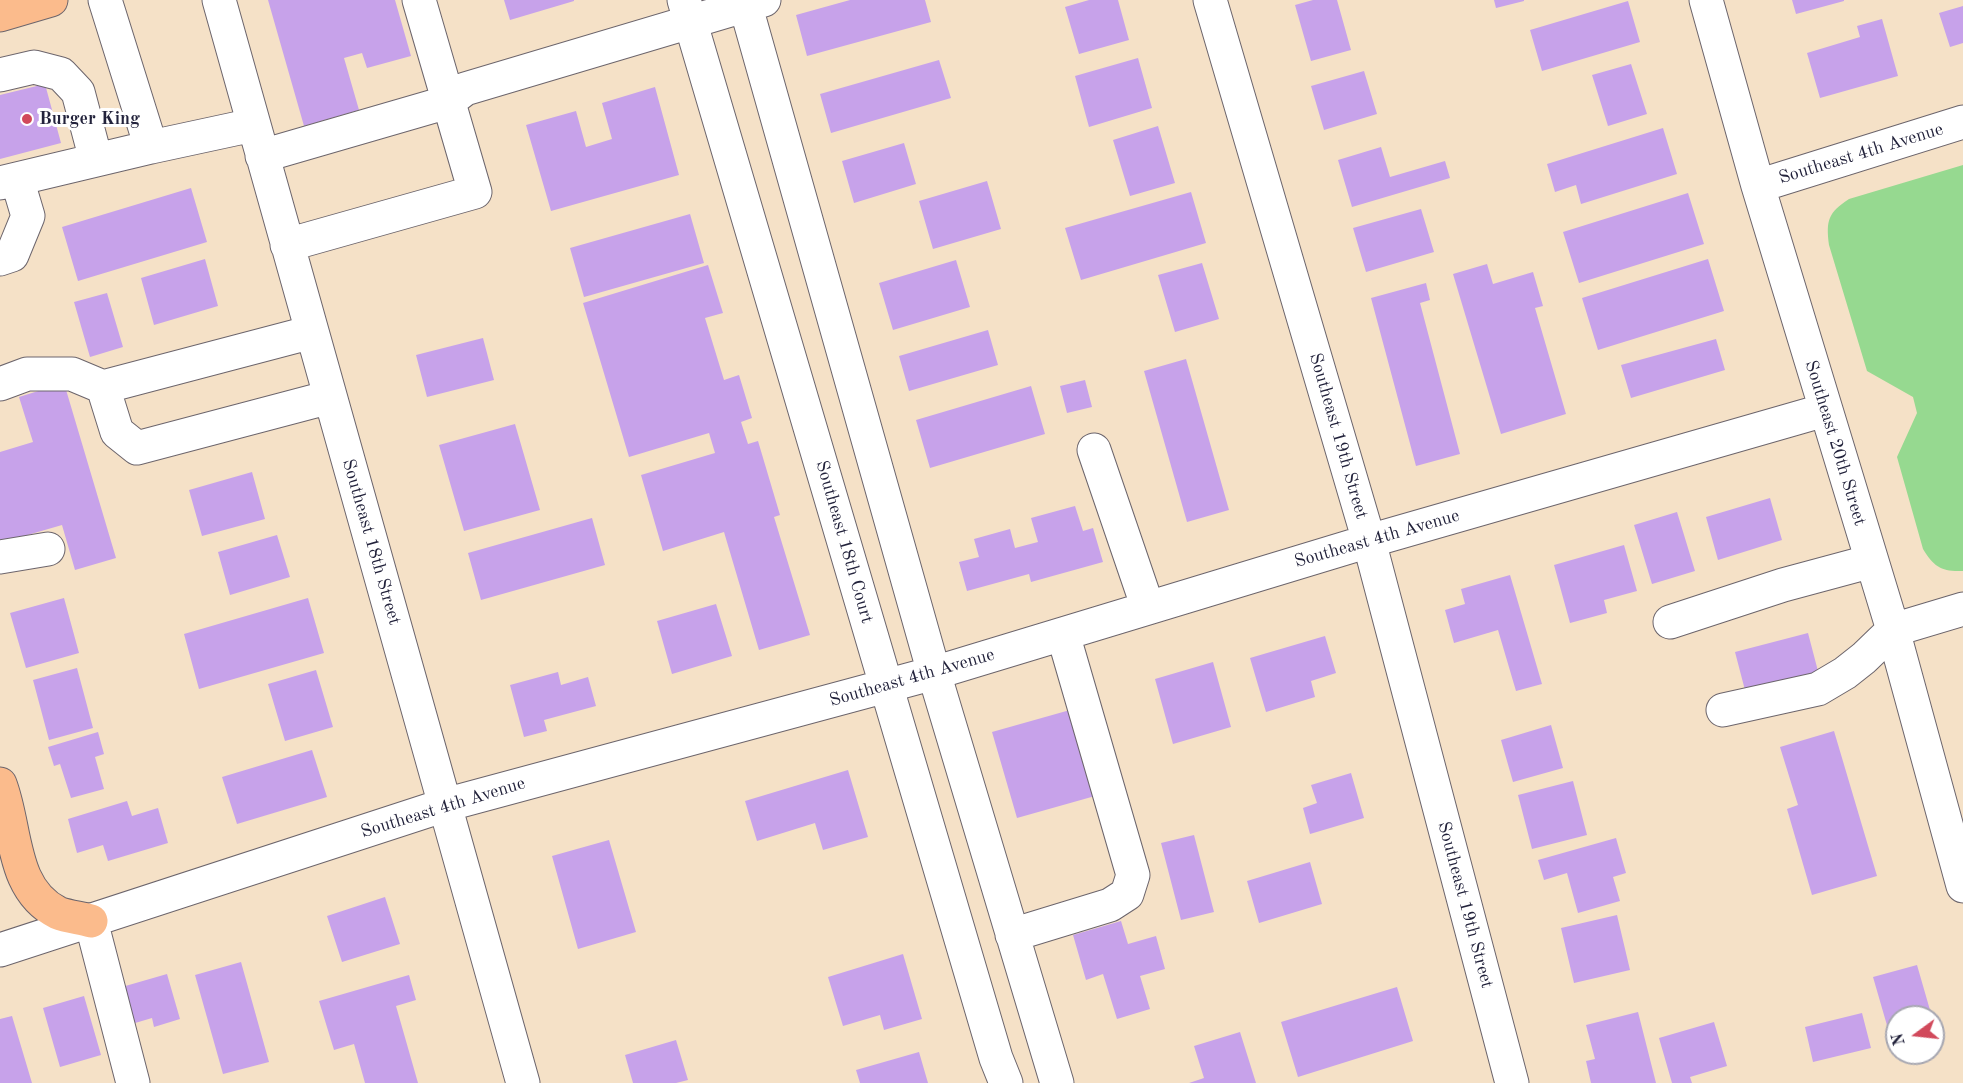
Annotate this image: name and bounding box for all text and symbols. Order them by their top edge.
place label: Burger King [39,108,140,130]
marker: Burger King [20,112,34,126]
street label: Southeast 4th Avenue [1776,119,1946,189]
street label: Southeast 19th Street [1304,350,1372,522]
street label: Southeast 20th Street [1800,358,1870,528]
street label: Southeast 18th Street [337,456,405,628]
street label: Southeast 18th Court [810,458,878,626]
street label: Southeast 4th Avenue [1292,505,1462,573]
street label: Southeast 4th Avenue [827,644,997,712]
street label: Southeast 4th Avenue [358,773,528,843]
street label: Southeast 19th Street [1432,819,1498,991]
north arrow [1885,1005,1945,1065]
text: N [1890,1031,1909,1047]

